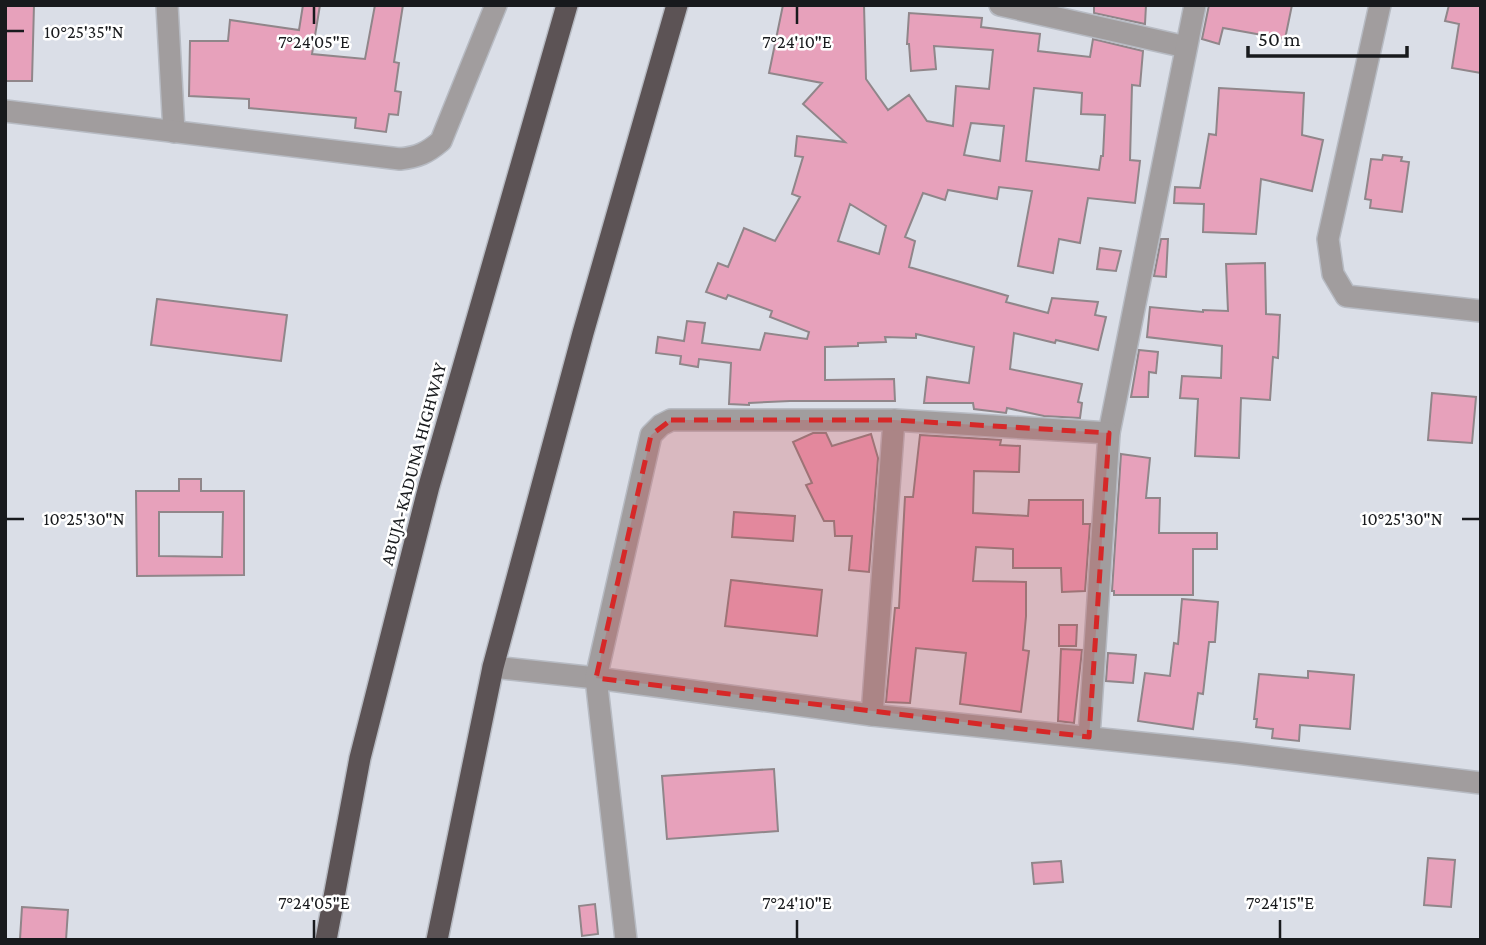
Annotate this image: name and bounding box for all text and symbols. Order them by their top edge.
scale bar [1248,14,1407,58]
text: 10°25'35"N [44,22,124,42]
text: 50 m [1258,27,1301,51]
text: 7°24'05"E [278,32,350,52]
text: 7°24'10"E [762,32,832,52]
street label: ABUJA-KADUNA HIGHWAY [376,359,450,568]
text: 10°25'30"N [44,509,125,529]
text: 10°25'30"N [1362,509,1443,529]
text: 7°24'05"E [278,893,350,913]
text: 7°24'10"E [762,893,832,913]
text: 7°24'15"E [1246,893,1314,913]

